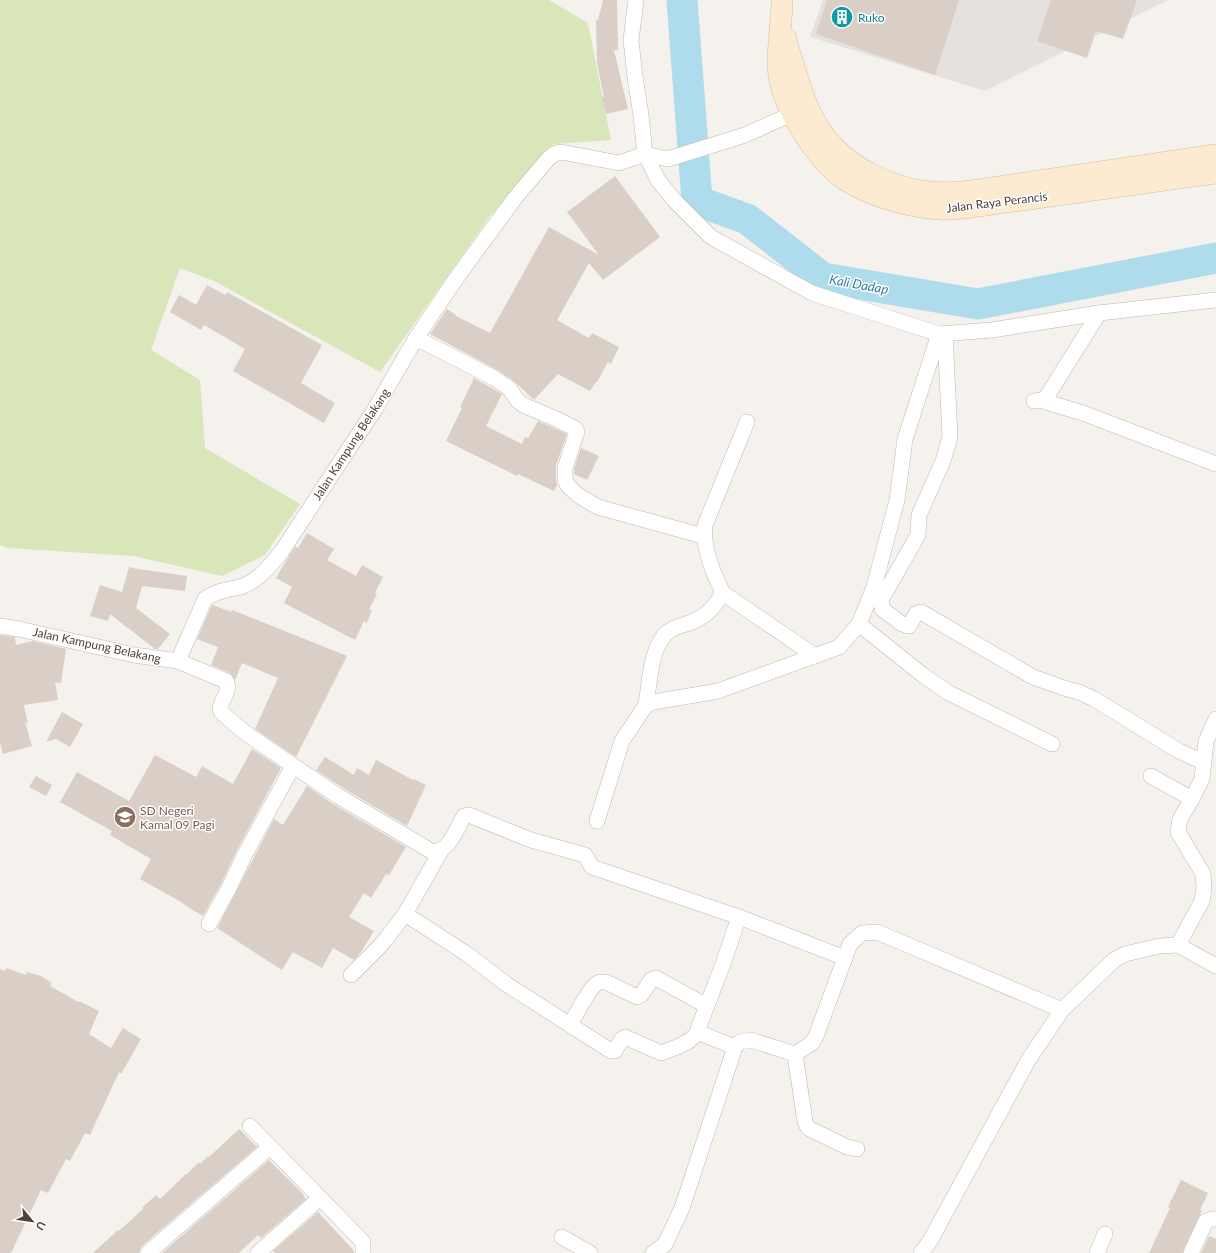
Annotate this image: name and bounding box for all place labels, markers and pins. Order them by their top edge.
building icon: Ruko [829,4,855,30]
place label: Ruko [858,10,885,25]
place label: SD Negeri Kamal 09 Pagi [140,803,215,832]
school or university icon: SD Negeri Kamal 09 Pagi [112,804,138,830]

